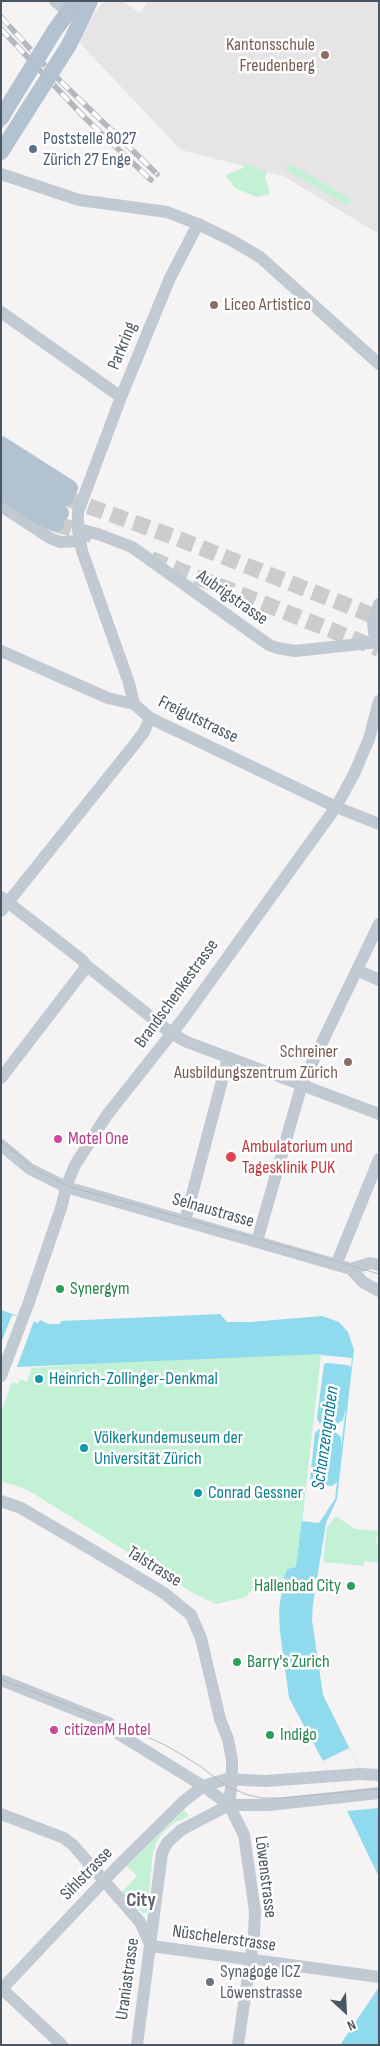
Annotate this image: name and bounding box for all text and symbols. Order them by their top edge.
place label: Kantonsschule Freudenberg [226,34,315,76]
marker: Kantonsschule Freudenberg [319,49,331,61]
place label: Poststelle 8027 Zürich 27 Enge [43,128,136,170]
marker: Poststelle 8027 Zürich 27 Enge [27,143,39,155]
place label: Liceo Artistico [224,294,311,316]
marker: Liceo Artistico [208,299,220,311]
street label: Parkring [104,319,142,373]
street label: Aubrigstrasse [192,566,272,630]
street label: Freigutstrasse [155,691,241,749]
street label: Brandschenkestrasse [130,936,224,1052]
place label: Schreiner Ausbildungszentrum Zürich [174,1041,338,1084]
marker: Schreiner Ausbildungszentrum Zürich [342,1056,354,1068]
place label: Motel One [68,1128,129,1150]
marker: Motel One [52,1133,64,1145]
place label: Ambulatorium und Tagesklinik PUK [242,1136,353,1178]
marker: Ambulatorium und Tagesklinik PUK [224,1150,238,1164]
street label: Selnaustrasse [170,1189,256,1233]
place label: Synergym [70,1278,130,1300]
marker: Synergym [54,1283,66,1295]
place label: Heinrich-Zollinger-Denkmal [49,1368,218,1390]
marker: Heinrich-Zollinger-Denkmal [33,1373,45,1385]
water label: Schanzengraben [307,1385,345,1491]
place label: Völkerkundemuseum der Universität Zürich [94,1427,243,1470]
marker: Völkerkundemuseum der Universität Zürich [78,1442,90,1454]
place label: Conrad Gessner [208,1482,303,1504]
marker: Conrad Gessner [192,1487,204,1499]
street label: Talstrasse [123,1542,185,1592]
place label: Hallenbad City [254,1575,341,1597]
marker: Hallenbad City [345,1580,357,1592]
place label: Barry's Zurich [247,1651,330,1673]
marker: Barry's Zurich [231,1656,243,1668]
place label: citizenM Hotel [64,1719,151,1741]
marker: citizenM Hotel [48,1724,60,1736]
place label: Indigo [280,1724,317,1746]
marker: Indigo [264,1729,276,1741]
street label: Löwenstrasse [249,1835,281,1919]
street label: Sihlstrasse [56,1843,118,1905]
district label: City [126,1889,156,1913]
street label: Nüschelerstrasse [171,1921,277,1957]
street label: Uraniastrasse [112,1937,144,2021]
place label: Synagoge ICZ Löwenstrasse [220,1961,303,2004]
marker: Synagoge ICZ Löwenstrasse [204,1976,216,1988]
north arrow [320,1986,370,2036]
text: N [345,2016,359,2034]

